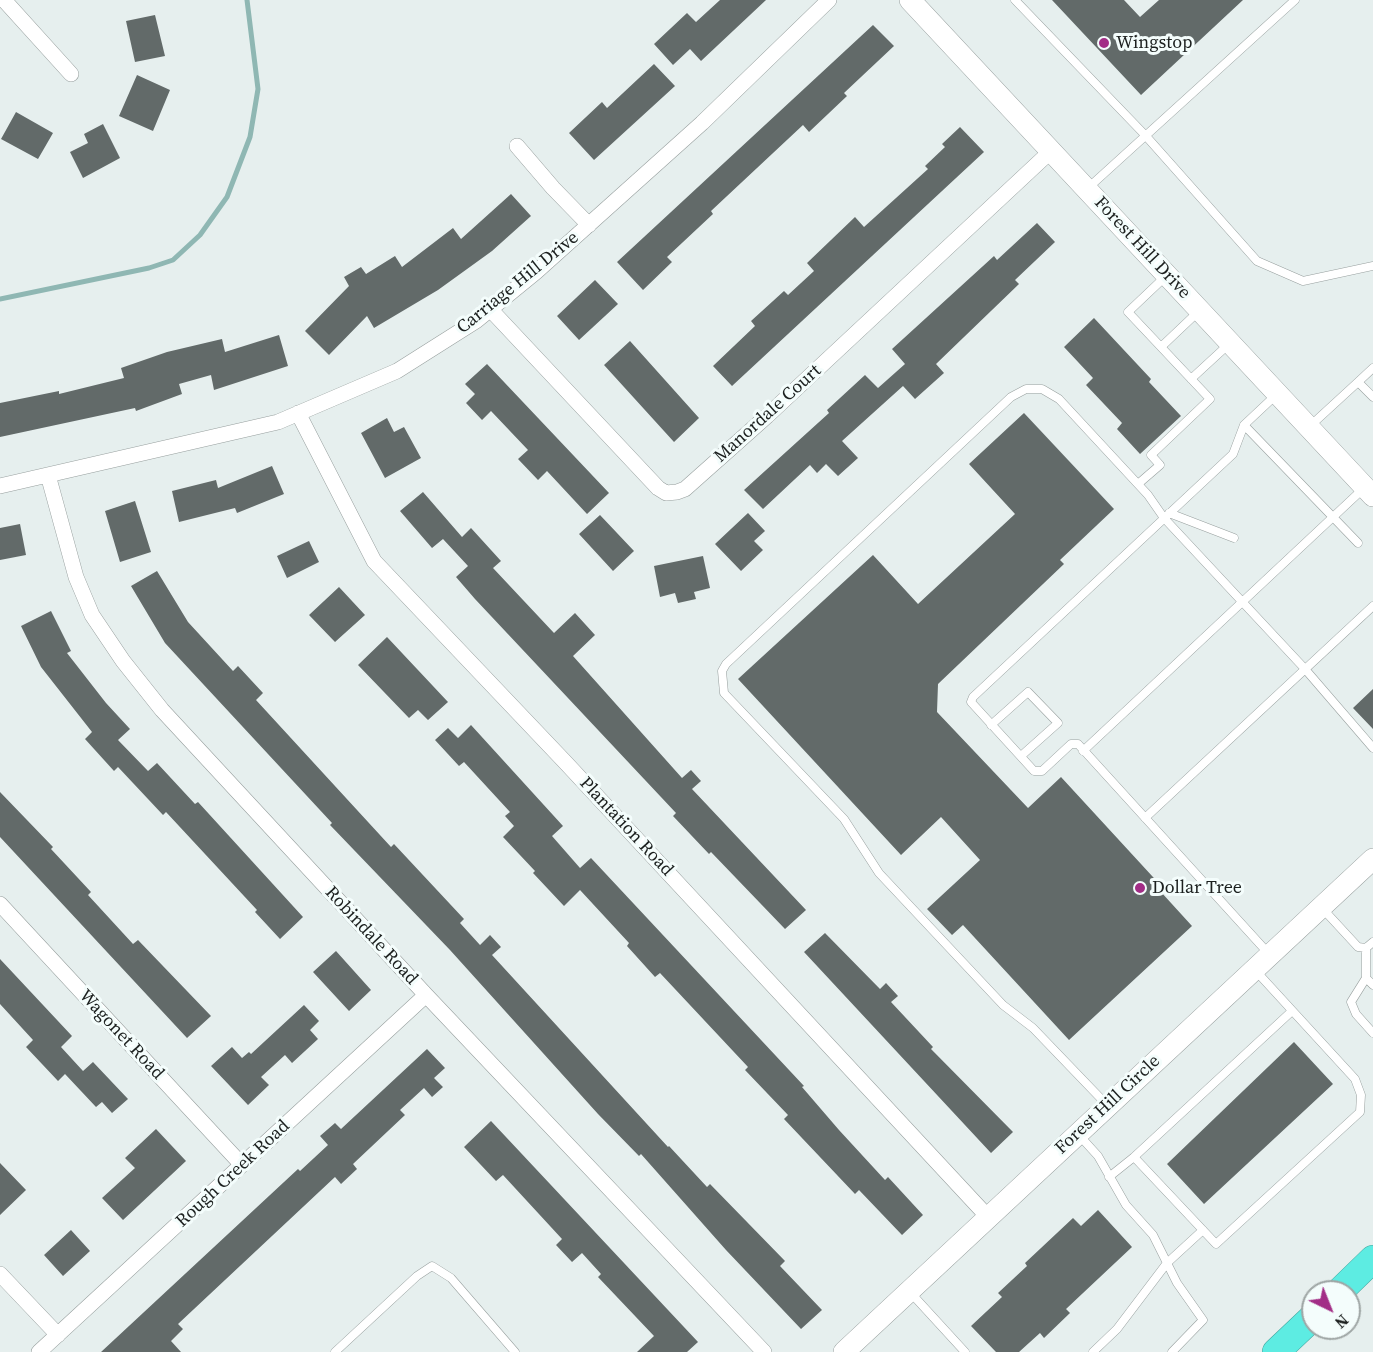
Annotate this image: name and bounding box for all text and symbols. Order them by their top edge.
place label: Wingstop [1116,32,1192,54]
marker: Wingstop [1097,36,1111,50]
street label: Forest Hill Drive [1089,192,1195,304]
street label: Carriage Hill Drive [453,227,583,339]
street label: Manordale Court [710,360,826,468]
street label: Plantation Road [575,773,677,881]
place label: Dollar Tree [1152,877,1242,899]
marker: Dollar Tree [1133,881,1147,895]
street label: Robindale Road [320,882,422,990]
street label: Wagonet Road [74,986,168,1084]
street label: Forest Hill Circle [1051,1051,1165,1159]
street label: Rough Creek Road [172,1116,294,1232]
north arrow [1301,1280,1361,1340]
text: N [1330,1310,1354,1334]

